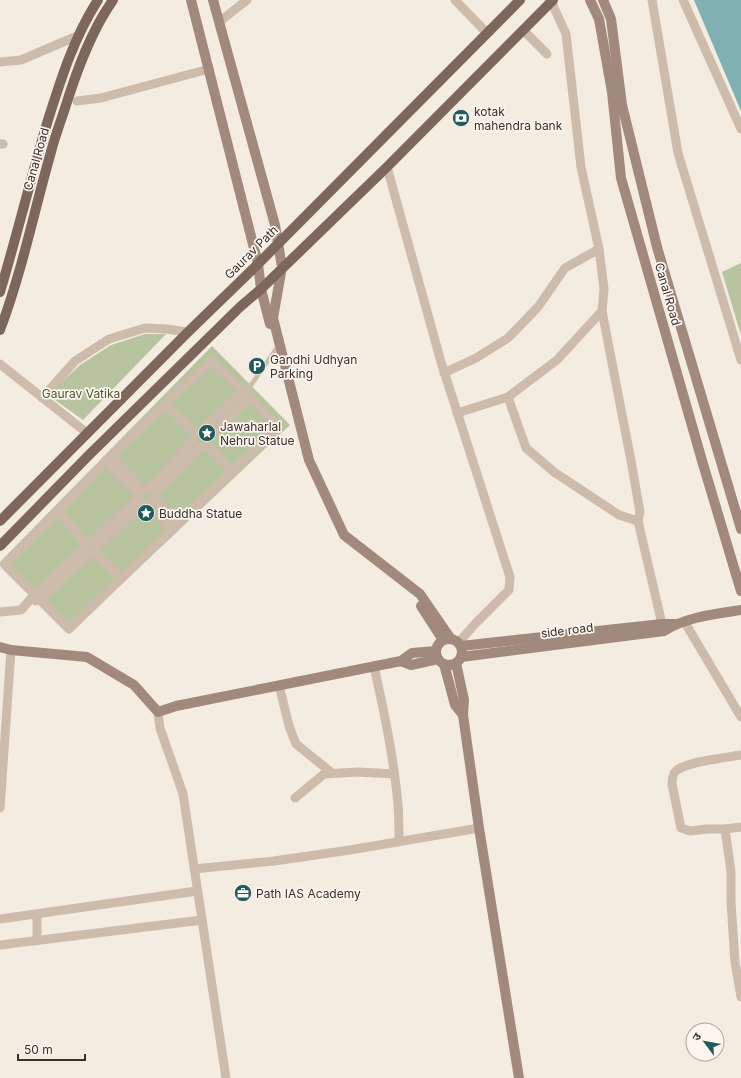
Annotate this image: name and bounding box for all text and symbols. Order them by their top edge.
place label: kotak mahendra bank [474,104,563,133]
bank icon: kotak mahendra bank [451,108,471,128]
street label: Canal Road [20,126,52,192]
street label: Gaurav Path [221,222,281,282]
street label: Canal Road [652,261,684,327]
place label: Gandhi Udhyan Parking [270,352,357,381]
parking icon: Gandhi Udhyan Parking [247,356,267,376]
park label: Gaurav Vatika [42,386,120,401]
place label: Jawaharlal Nehru Statue [220,419,295,448]
place icon: Jawaharlal Nehru Statue [197,423,217,443]
place icon: Buddha Statue [136,503,156,523]
place label: Buddha Statue [159,506,242,521]
street label: side road [540,619,594,641]
office icon: Path IAS Academy [233,883,253,903]
place label: Path IAS Academy [256,886,361,901]
north arrow [685,1022,725,1062]
text: उ [689,1030,704,1043]
scale bar [18,1036,85,1062]
text: 50 m [24,1042,53,1057]

